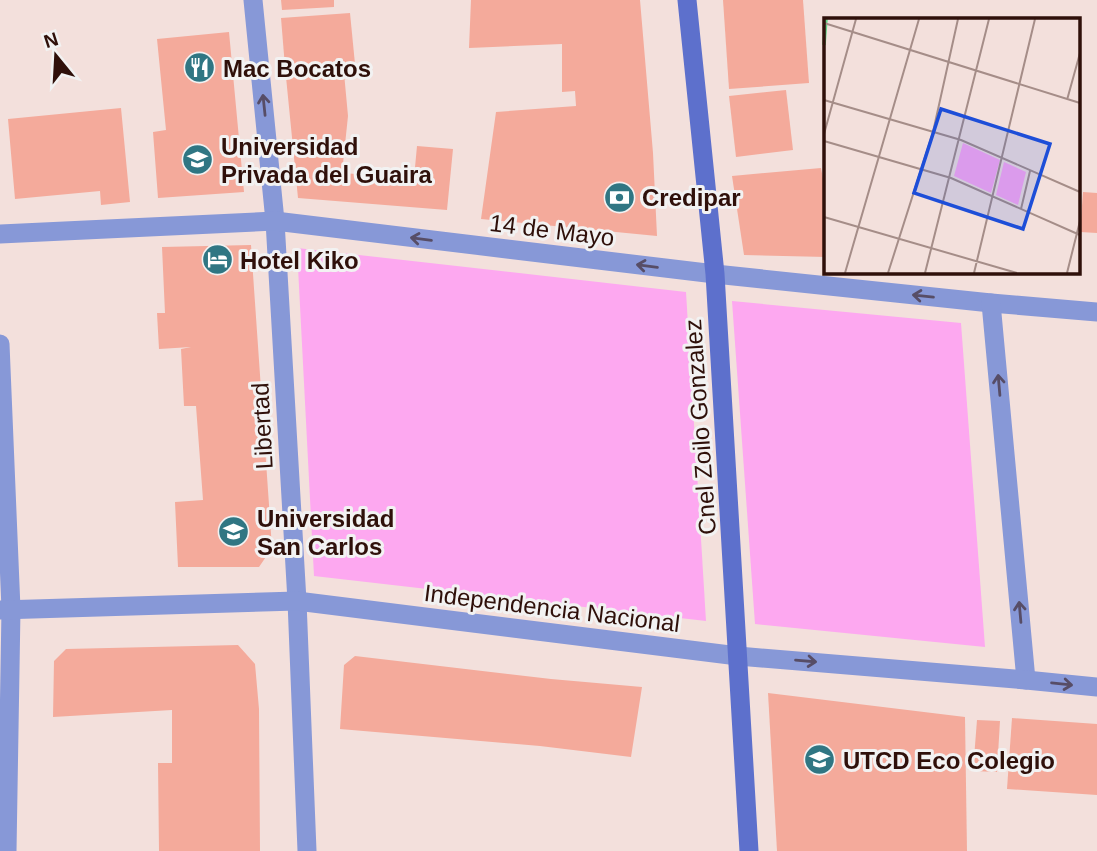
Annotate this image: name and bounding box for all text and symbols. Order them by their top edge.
inset map [824,18,1080,273]
north arrow [21,21,91,91]
text: N [41,28,61,52]
restaurant icon: Mac Bocatos [183,51,217,85]
place label: Mac Bocatos [223,55,371,82]
one-way arrow [257,94,270,116]
place label: Universidad Privada del Guaira [221,133,432,188]
school or university icon: Universidad Privada del Guaira [181,143,215,177]
bank icon: Credipar [602,180,636,214]
place label: Credipar [642,184,741,211]
street label: 14 de Mayo [488,209,616,251]
one-way arrow [410,232,433,245]
hotel icon: Hotel Kiko [200,243,234,277]
place label: Hotel Kiko [240,247,359,274]
one-way arrow [636,259,659,272]
one-way arrow [913,289,935,302]
street label: Cnel Zoilo Gonzalez [679,318,721,536]
one-way arrow [992,374,1005,397]
street label: Libertad [246,382,278,470]
place label: Universidad San Carlos [257,505,394,560]
school or university icon: Universidad San Carlos [217,515,251,549]
street label: Independencia Nacional [423,579,681,637]
one-way arrow [1013,601,1026,624]
one-way arrow [794,655,817,668]
one-way arrow [1050,677,1072,690]
school or university icon: UTCD Eco Colegio [803,743,837,777]
place label: UTCD Eco Colegio [843,747,1055,774]

